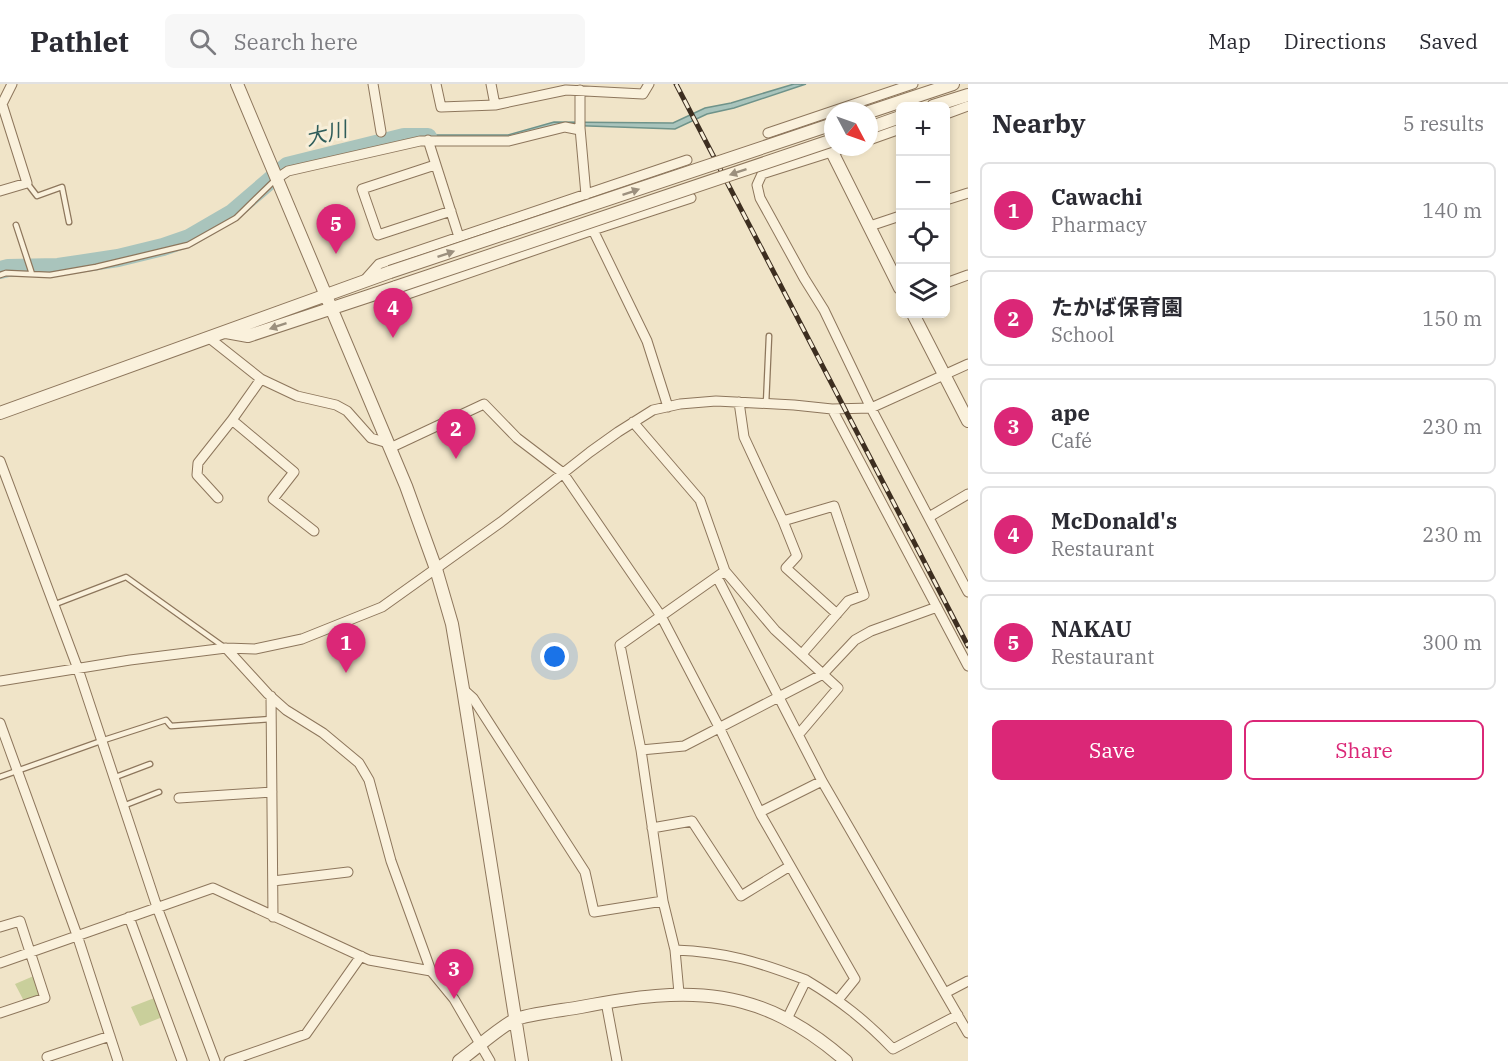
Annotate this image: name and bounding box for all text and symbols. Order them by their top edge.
search box [165,14,585,68]
text: Pathlet [30,23,129,60]
icon: search [186,25,219,58]
text: Search here [234,27,358,56]
text: Map [1208,27,1251,55]
text: Directions [1284,27,1386,55]
text: Saved [1419,27,1478,55]
north arrow [824,102,878,156]
map controls [896,102,950,318]
button: + [896,102,950,156]
text: Nearby [992,106,1086,140]
text: 5 results [1403,110,1484,137]
water label: 大川 [302,114,352,152]
button: − [896,156,950,210]
one-way arrow [729,168,747,177]
text: Cawachi [1051,182,1142,211]
one-way arrow [622,186,640,196]
text: 1 [1008,197,1020,224]
text: 140 m [1422,197,1482,224]
pin: 5 [316,204,356,254]
button: locate [896,210,950,264]
text: Pharmacy [1051,211,1147,238]
one-way arrow [437,248,455,258]
button: layers [896,264,950,318]
pin: 4 [374,288,412,338]
text: たかば保育園 [1051,292,1183,321]
text: 2 [1008,305,1020,332]
text: 150 m [1422,305,1482,332]
one-way arrow [269,321,287,331]
text: School [1051,321,1114,348]
text: ape [1051,398,1090,427]
pin: 2 [436,410,476,459]
text: 3 [1008,413,1020,440]
text: 230 m [1422,413,1482,440]
text: Café [1051,427,1092,454]
text: McDonald's [1051,506,1177,535]
text: 4 [1008,521,1020,548]
text: 230 m [1422,521,1482,548]
text: Restaurant [1051,535,1154,562]
text: NAKAU [1051,614,1132,643]
pin: 1 [326,624,366,673]
text: 5 [1008,629,1020,656]
text: 300 m [1422,629,1482,656]
your location [540,642,569,671]
text: Restaurant [1051,643,1154,670]
button: Save [992,720,1232,780]
button: Share [1244,720,1484,780]
pin: 3 [434,950,474,999]

